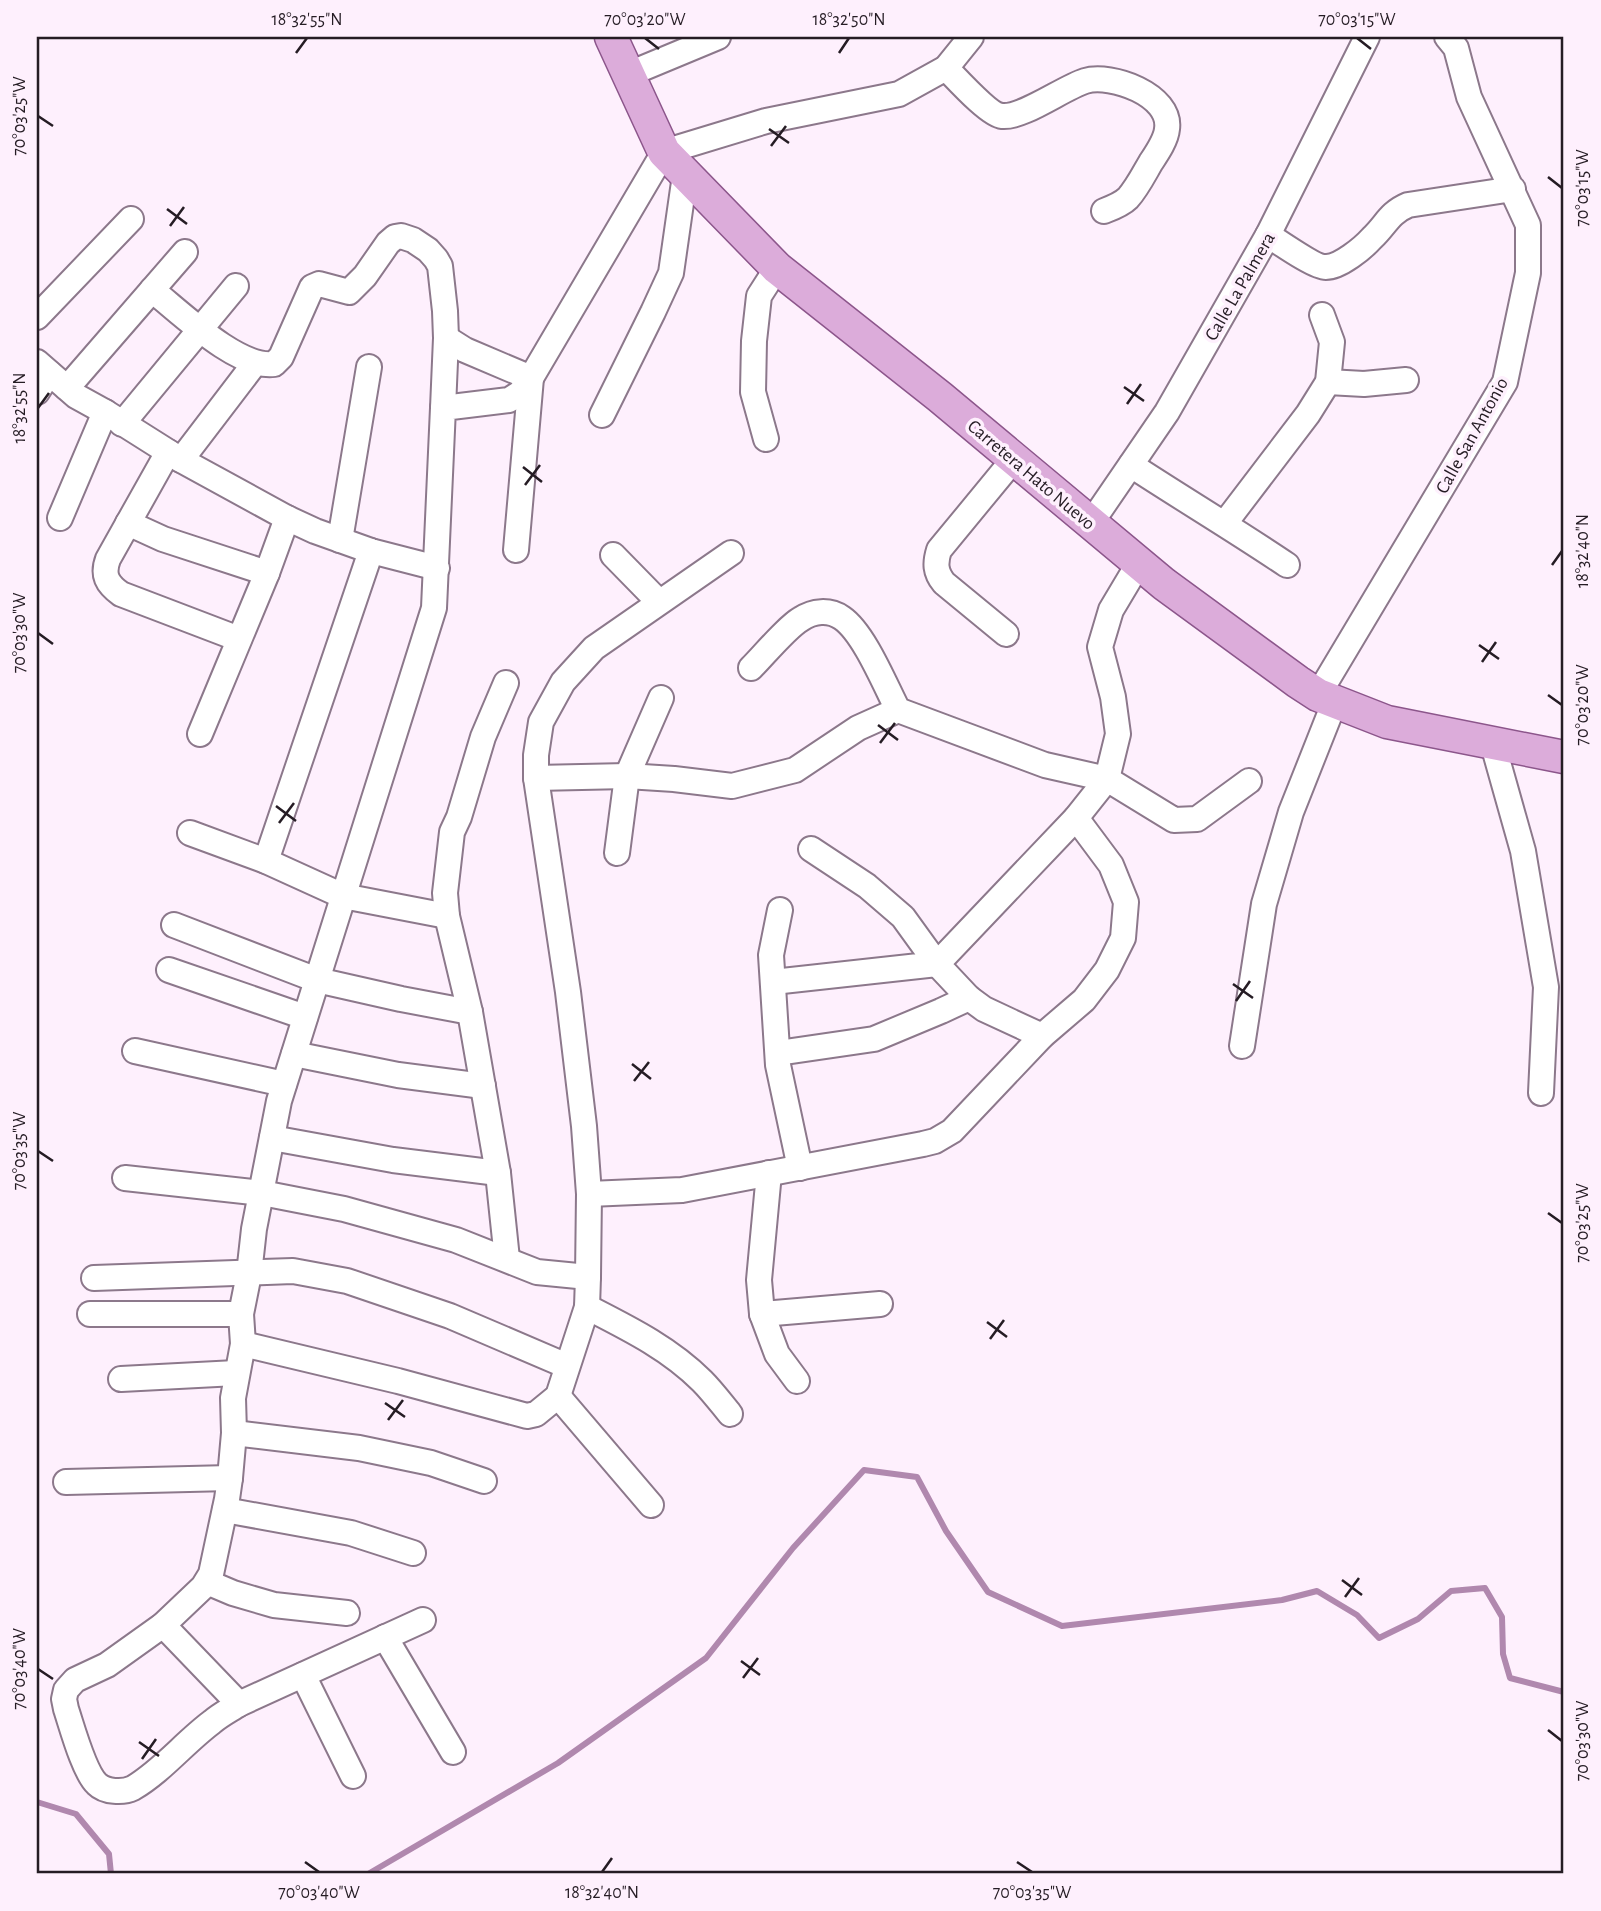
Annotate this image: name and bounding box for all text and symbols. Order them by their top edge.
text: 18°32'55"N [272,11,342,29]
text: 70°03'20"W [604,11,686,29]
text: 18°32'50"N [813,11,885,29]
text: 70°03'15"W [1318,11,1396,29]
text: 70°03'25"W [11,76,29,156]
text: 70°03'15"W [1574,149,1592,227]
street label: Calle La Palmera [1202,229,1279,344]
text: 18°32'55"N [11,373,29,443]
street label: Calle San Antonio [1433,375,1512,497]
street label: Carretera Hato Nuevo [964,416,1098,534]
text: 18°32'40"N [1574,514,1592,588]
text: 70°03'30"W [11,593,29,673]
text: 70°03'20"W [1574,664,1592,746]
text: 70°03'35"W [11,1112,29,1190]
text: 70°03'25"W [1574,1183,1592,1263]
text: 70°03'40"W [11,1628,29,1710]
text: 70°03'30"W [1574,1701,1592,1781]
text: 70°03'40"W [278,1884,360,1902]
text: 18°32'40"N [565,1884,639,1902]
text: 70°03'35"W [993,1884,1071,1902]

